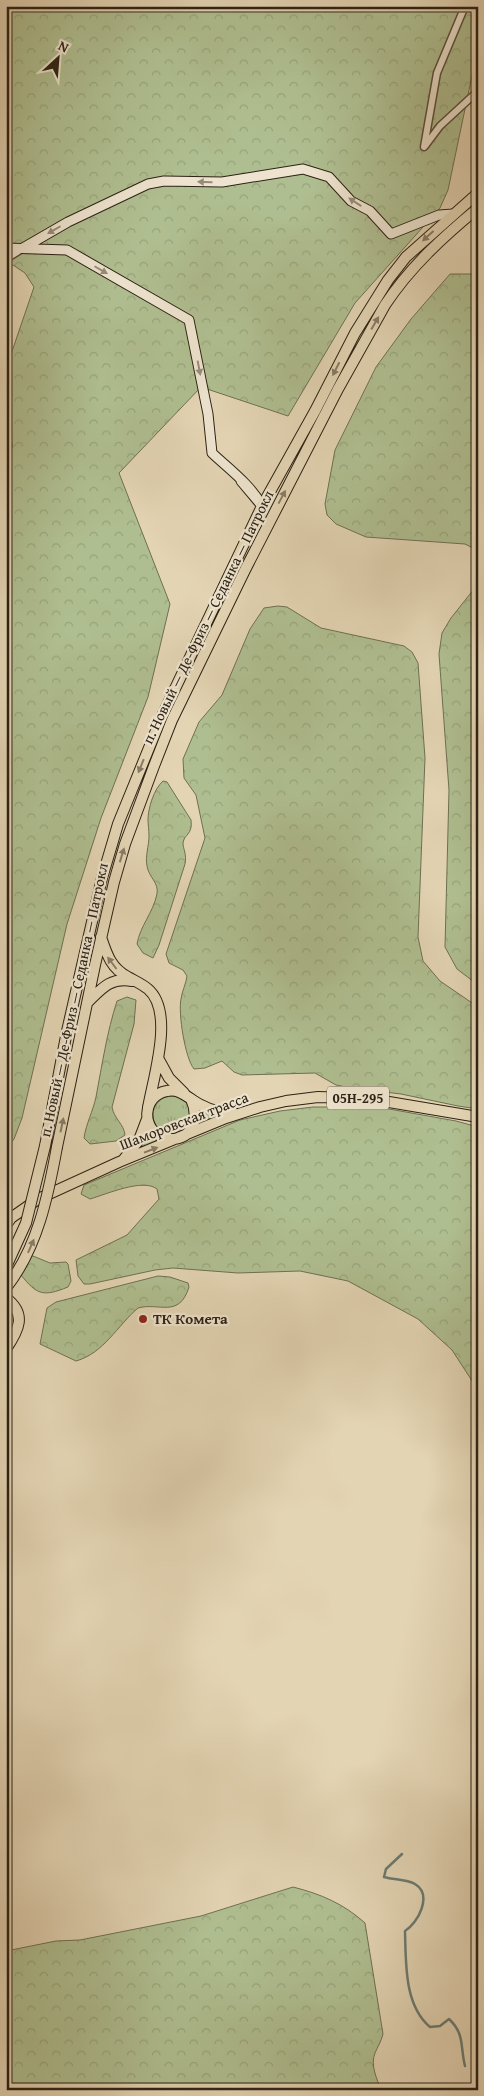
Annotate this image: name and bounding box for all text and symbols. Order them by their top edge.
north arrow [32,32,82,82]
text: N [55,35,73,58]
one-way arrow [197,178,213,186]
one-way arrow [348,198,361,207]
one-way arrow [46,226,61,234]
one-way arrow [421,231,434,242]
one-way arrow [95,265,108,274]
one-way arrow [371,316,379,330]
one-way arrow [195,360,203,375]
one-way arrow [332,362,340,376]
street label: п. Новый — Де-Фриз — Седанка — Патрокл [137,486,278,747]
one-way arrow [278,490,286,504]
one-way arrow [137,759,145,773]
one-way arrow [118,847,126,862]
street label: п. Новый — Де-Фриз — Седанка — Патрокл [34,861,113,1139]
one-way arrow [107,957,118,970]
street label: Шаморовская трасса [116,1086,252,1155]
road number: 05Н-295 [327,1086,389,1110]
one-way arrow [58,1117,66,1132]
one-way arrow [143,1146,158,1153]
one-way arrow [27,1239,35,1253]
place label: ТК Комета [153,1308,228,1329]
marker: ТК Комета [137,1313,149,1325]

